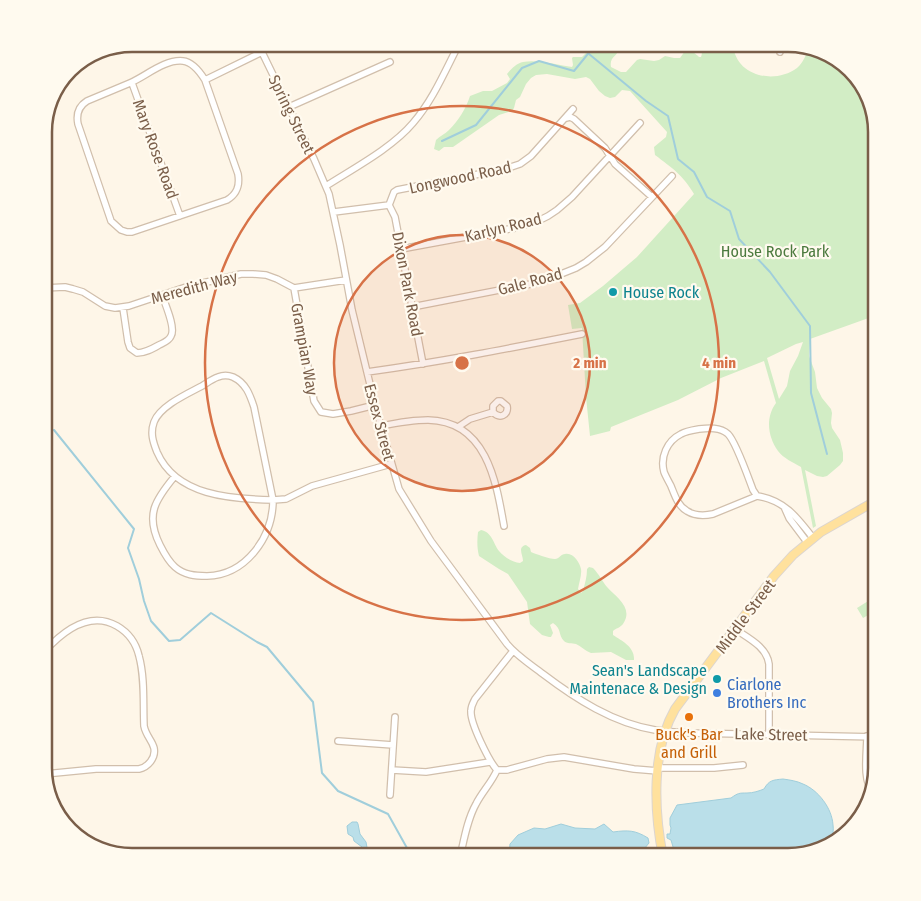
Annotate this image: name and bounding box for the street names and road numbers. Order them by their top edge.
street label: Spring Street [264,72,319,157]
street label: Mary Rose Road [129,97,182,201]
street label: Longwood Road [407,157,513,198]
street label: Karlyn Road [463,209,543,246]
street label: Dixon Park Road [388,230,427,338]
street label: Gale Road [496,264,564,299]
street label: Meredith Way [149,267,240,308]
street label: Grampian Way [287,302,322,397]
street label: Essex Street [360,382,399,463]
street label: Middle Street [711,575,780,657]
street label: Lake Street [734,724,808,745]

